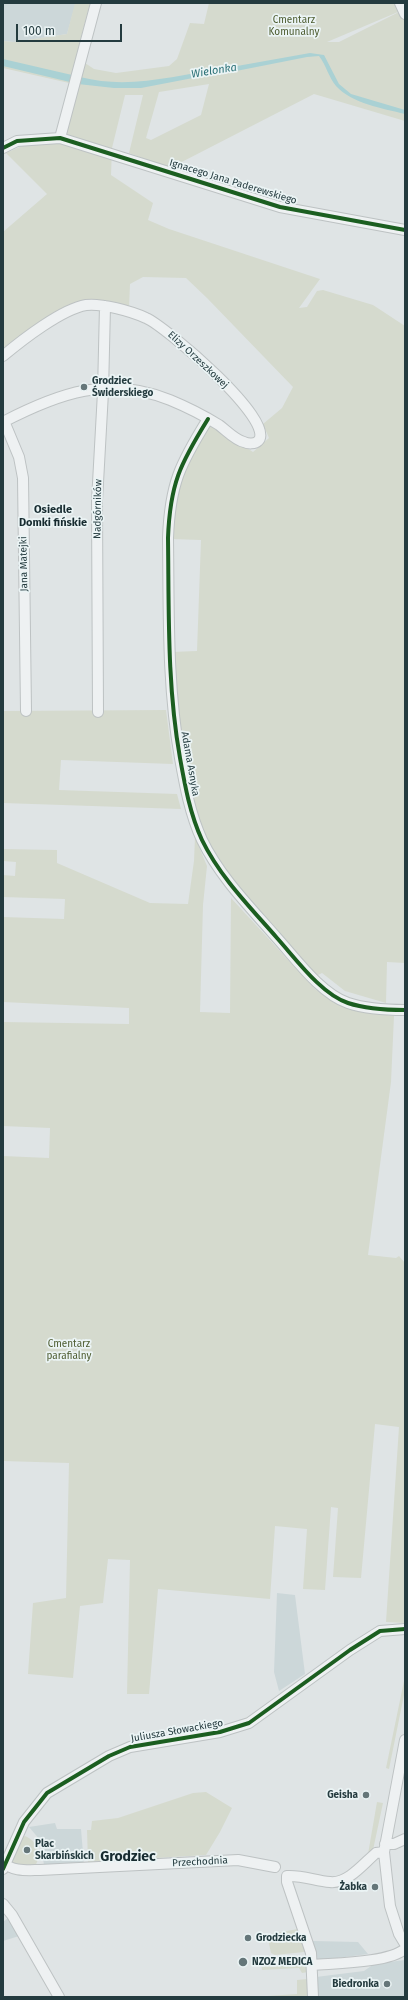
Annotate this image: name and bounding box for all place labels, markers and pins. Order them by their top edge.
place label: Grodziec Świderskiego [92,375,153,398]
marker: Grodziec Świderskiego [79,382,89,392]
place label: Geisha [327,1789,358,1801]
marker: Geisha [361,1790,371,1800]
place label: Plac Skarbińskich [35,1838,94,1862]
marker: Plac Skarbińskich [22,1845,32,1855]
place label: Żabka [339,1881,367,1893]
marker: Żabka [370,1882,380,1892]
place label: Grodziecka [256,1932,307,1944]
marker: Grodziecka [243,1933,253,1943]
marker: NZOZ MEDICA [237,1956,249,1968]
place label: NZOZ MEDICA [252,1956,312,1968]
place label: Biedronka [332,1978,379,1990]
marker: Biedronka [382,1979,392,1989]

